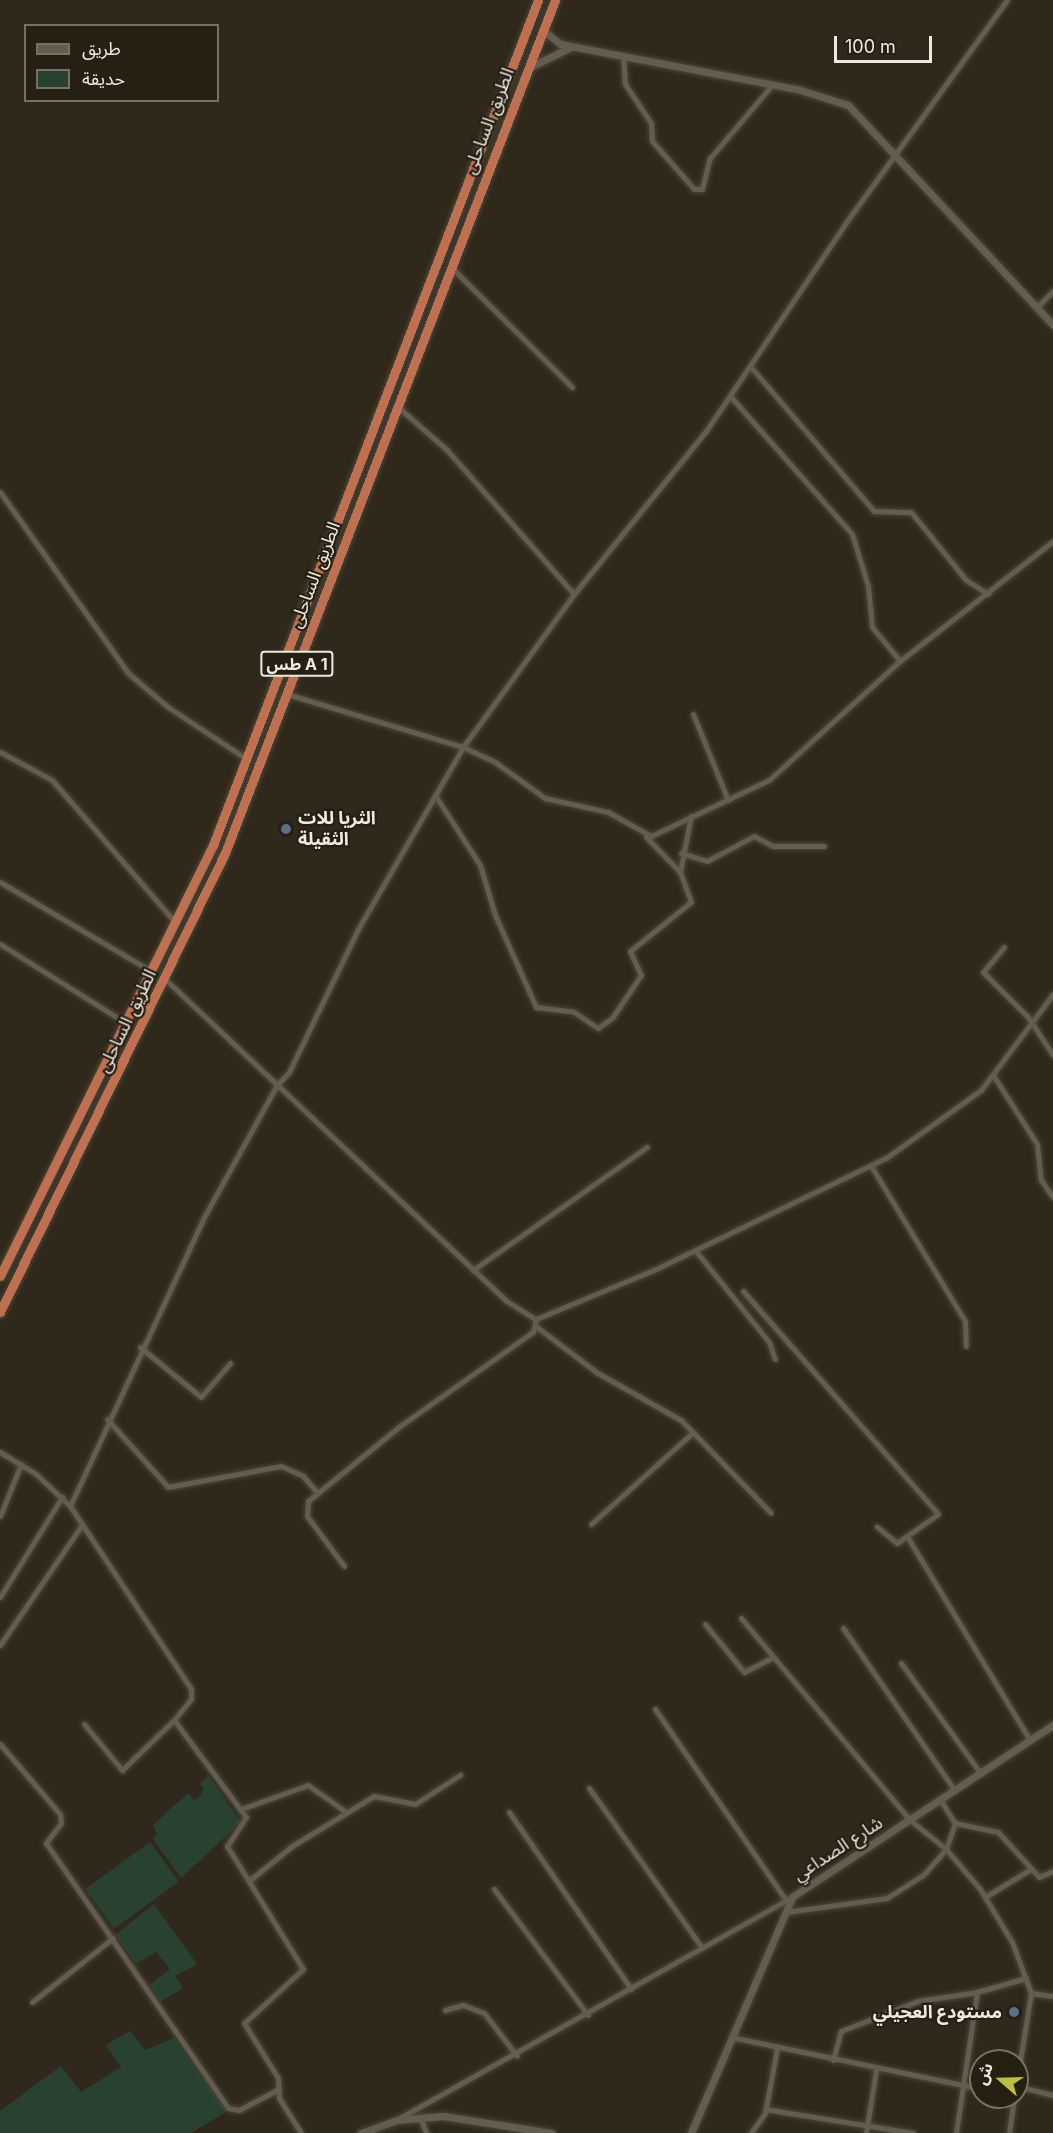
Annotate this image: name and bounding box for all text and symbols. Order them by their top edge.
legend [24,24,219,102]
scale bar [837,24,934,62]
text: 100 m [845,36,896,57]
text: طريق [82,38,121,59]
street label: الطريق الساحلى [459,65,519,177]
text: حديقة [82,68,125,89]
street label: الطريق الساحلى [285,519,345,631]
road number: طس A 1 [260,651,334,677]
place label: الثريا للات الثقيلة [298,808,376,850]
marker: الثريا للات الثقيلة [279,822,293,836]
street label: الطريق الساحلى [93,966,161,1076]
street label: شارع الصداعي [789,1812,887,1886]
place label: مستودع العجيلي [873,2001,1002,2023]
marker: مستودع العجيلي [1007,2005,1021,2019]
north arrow [969,2049,1029,2109]
text: ش [971,2060,997,2087]

